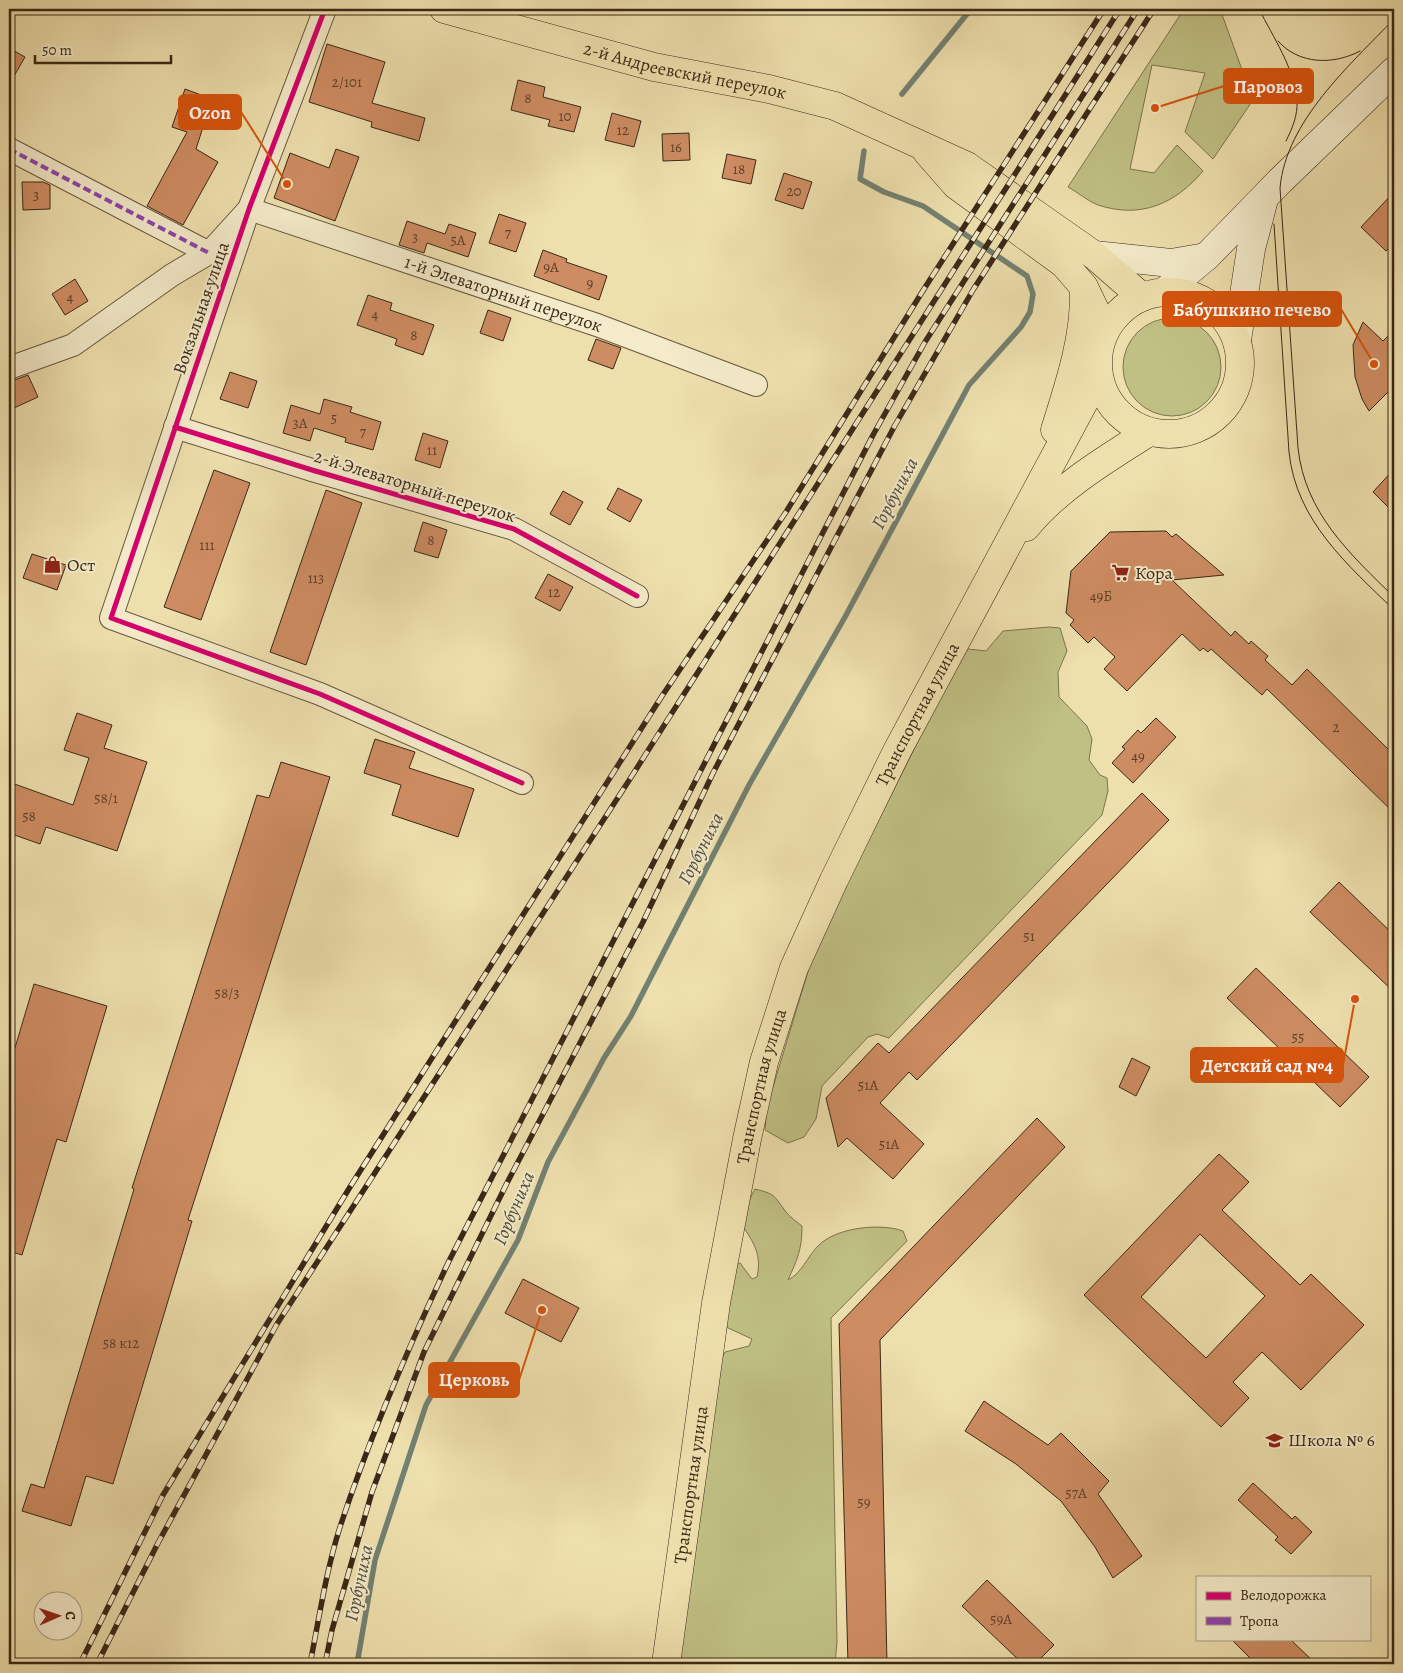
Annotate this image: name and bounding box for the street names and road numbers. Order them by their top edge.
street label: 2-й Андреевский переулок [581,36,789,105]
street label: Вокзальная улица [167,238,235,378]
street label: 1-й Элеваторный переулок [401,250,606,338]
street label: 2-й Элеваторный переулок [311,444,519,528]
street label: Транспортная улица [870,638,965,790]
street label: Транспортная улица [731,1005,792,1166]
street label: Транспортная улица [668,1404,714,1565]

